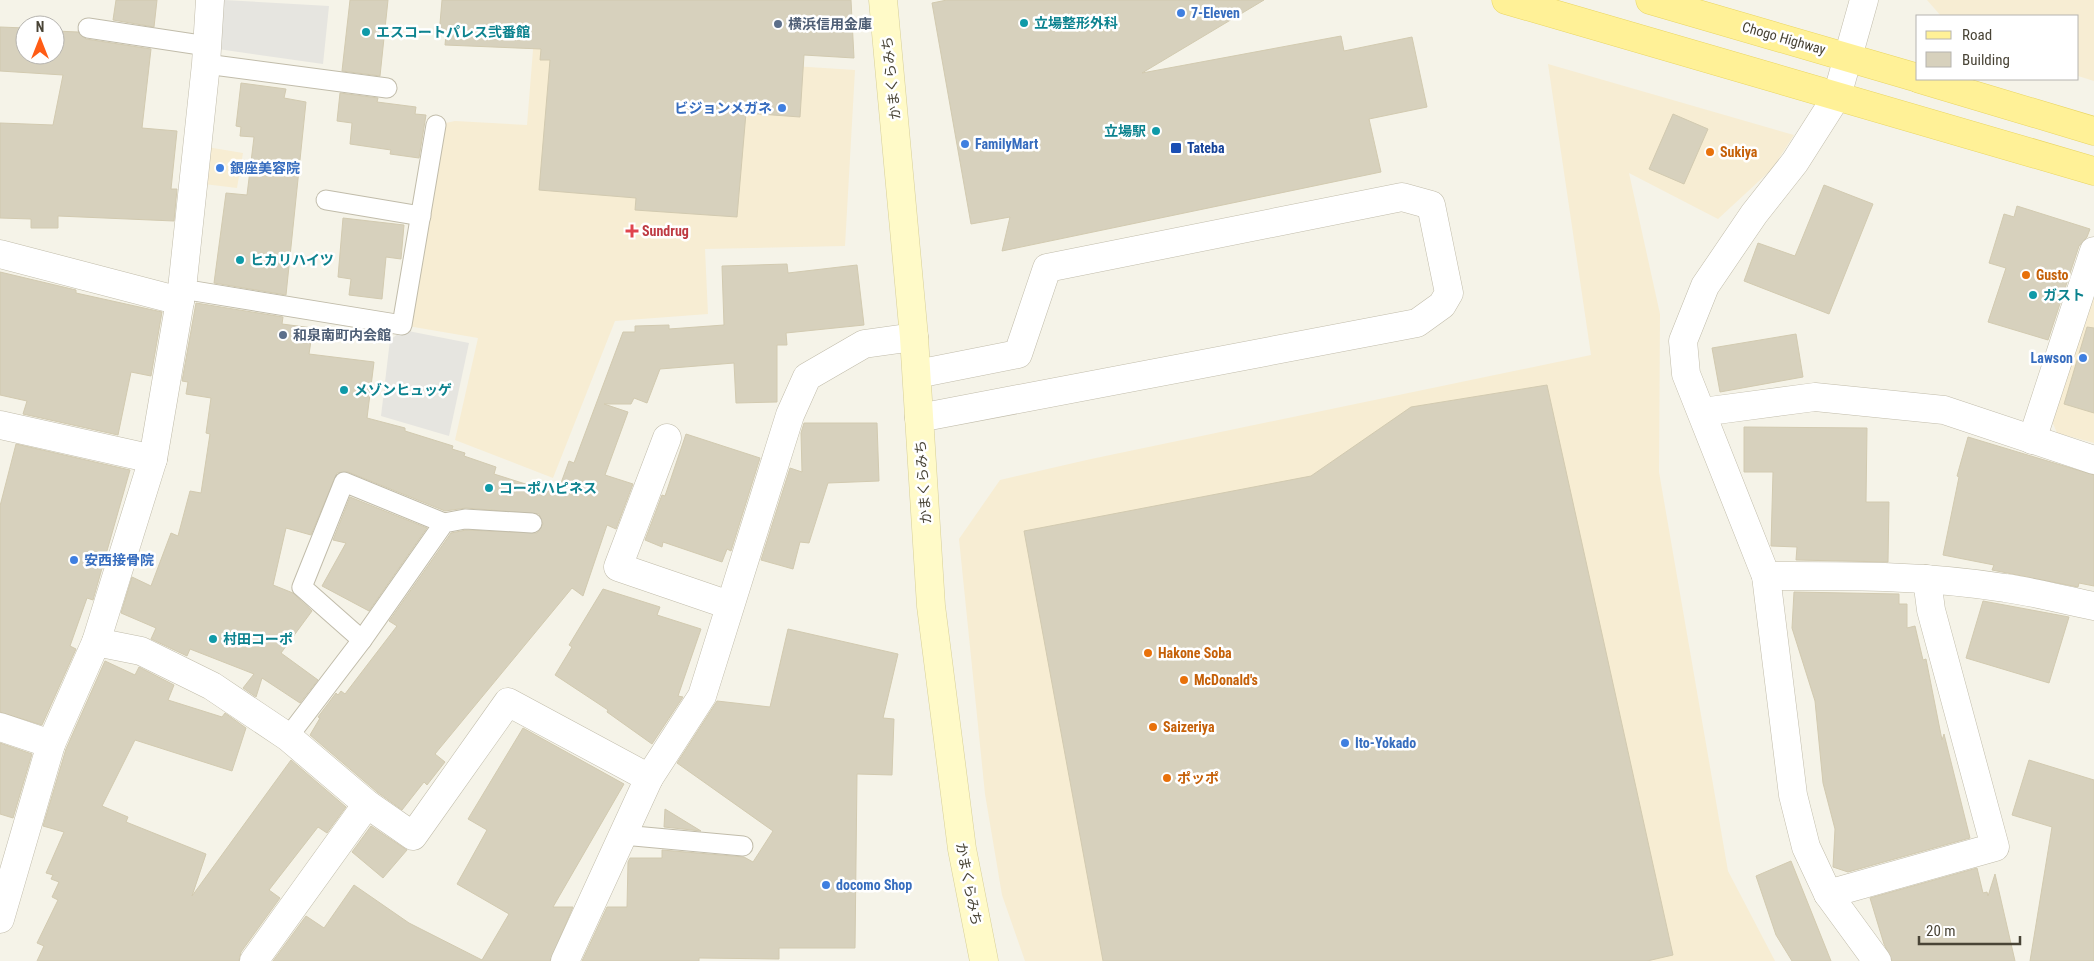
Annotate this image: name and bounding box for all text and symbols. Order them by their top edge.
place label: 7-Eleven [1191,5,1240,21]
marker: 7-Eleven [1175,7,1187,19]
north arrow [15,15,65,65]
place label: 立場整形外科 [1034,15,1118,31]
legend [1916,15,2079,80]
place label: 横浜信用金庫 [788,16,872,32]
marker: 立場整形外科 [1018,17,1030,29]
marker: 横浜信用金庫 [772,18,784,30]
street label: Chogo Highway [1740,18,1828,58]
text: N [36,19,44,35]
place label: エスコートパレス弐番館 [376,24,530,40]
marker: エスコートパレス弐番館 [360,26,372,38]
text: Road [1962,26,1992,44]
street label: かまくらみち [879,35,903,121]
text: Building [1962,51,2010,69]
place label: ビジョンメガネ [674,100,772,116]
marker: ビジョンメガネ [776,102,788,114]
place label: 立場駅 [1104,123,1146,139]
marker: 立場駅 [1150,125,1162,137]
place label: FamilyMart [975,136,1038,152]
marker: FamilyMart [959,138,971,150]
place label: Tateba [1187,140,1225,156]
marker: Tateba [1169,141,1183,155]
place label: Sukiya [1720,144,1758,160]
marker: Sukiya [1704,146,1716,158]
place label: 銀座美容院 [230,160,300,176]
marker: 銀座美容院 [214,162,226,174]
place label: Sundrug [642,223,689,239]
marker: Sundrug [626,225,638,237]
place label: ヒカリハイツ [250,252,334,268]
marker: ヒカリハイツ [234,254,246,266]
place label: Gusto [2036,267,2069,283]
marker: Gusto [2020,269,2032,281]
place label: ガスト [2043,287,2085,303]
marker: ガスト [2027,289,2039,301]
place label: 和泉南町内会館 [293,327,391,343]
marker: 和泉南町内会館 [277,329,289,341]
place label: Lawson [2031,350,2073,366]
marker: Lawson [2077,352,2089,364]
place label: メゾンヒュッゲ [354,382,452,398]
marker: メゾンヒュッゲ [338,384,350,396]
street label: かまくらみち [912,440,934,524]
place label: コーポハピネス [499,480,597,496]
marker: コーポハピネス [483,482,495,494]
place label: 安西接骨院 [84,552,154,568]
marker: 安西接骨院 [68,554,80,566]
place label: 村田コーポ [223,631,293,647]
marker: 村田コーポ [207,633,219,645]
place label: Hakone Soba [1158,645,1232,661]
marker: Hakone Soba [1142,647,1154,659]
place label: McDonald's [1194,672,1258,688]
marker: McDonald's [1178,674,1190,686]
place label: Saizeriya [1163,719,1215,735]
marker: Saizeriya [1147,721,1159,733]
place label: Ito-Yokado [1355,735,1416,751]
marker: Ito-Yokado [1339,737,1351,749]
place label: ポッポ [1177,770,1219,786]
marker: ポッポ [1161,772,1173,784]
street label: かまくらみち [953,841,985,927]
place label: docomo Shop [836,877,912,893]
marker: docomo Shop [820,879,832,891]
scale bar [1919,914,2020,946]
text: 20 m [1926,922,1956,940]

